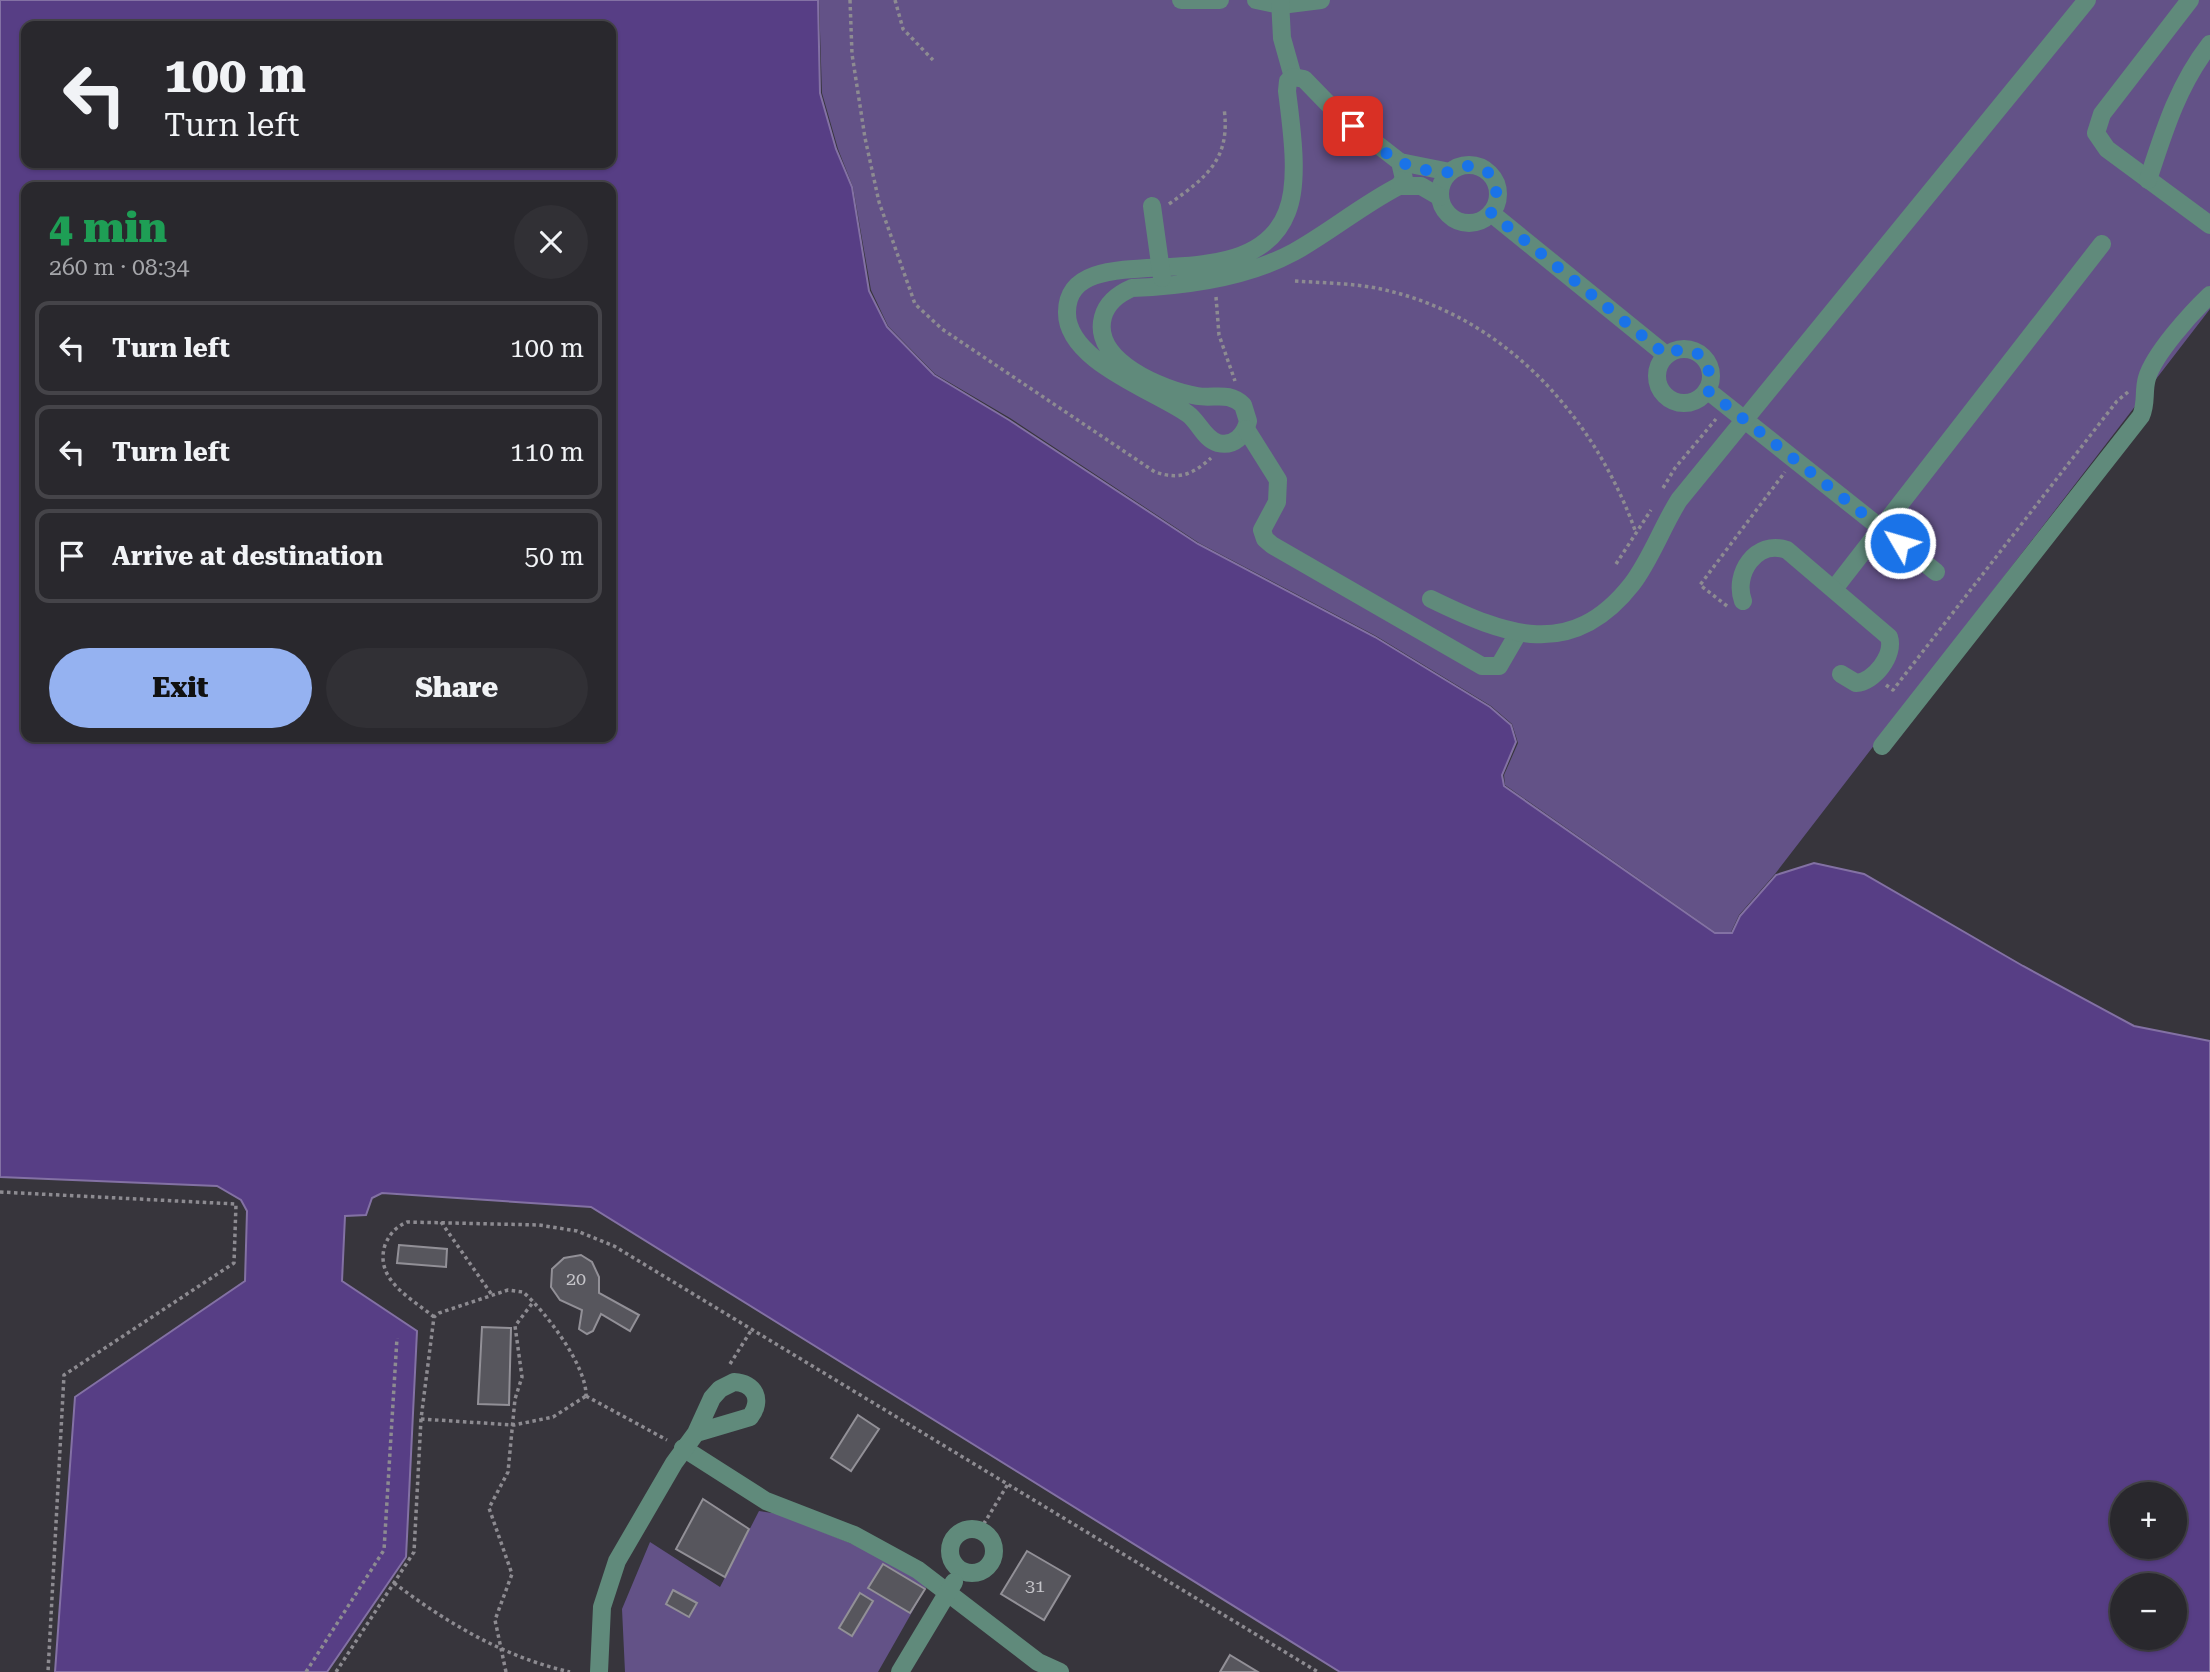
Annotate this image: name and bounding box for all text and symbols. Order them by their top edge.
text: 100 m [164,47,306,104]
icon: left [49,49,140,140]
pin [1323,96,1383,156]
text: Turn left [164,106,299,144]
icon: arrive [1334,107,1372,145]
text: 4 min [49,203,167,252]
button: close [514,205,588,279]
text: 260 m · 08:34 [49,254,189,281]
icon: left [53,329,91,367]
text: Turn left [112,333,230,363]
text: 100 m [510,333,584,363]
icon: left [53,433,91,471]
text: Turn left [112,437,230,467]
text: 110 m [510,437,584,467]
position arrow [1863,506,1937,580]
icon: arrive [53,537,91,575]
text: Arrive at destination [112,541,383,571]
text: 50 m [525,541,584,571]
button: Exit [49,648,312,728]
button: Share [326,648,588,728]
house number: 20 [566,1268,586,1289]
map controls [2110,1482,2187,1650]
button: + [2110,1482,2187,1559]
button: − [2110,1573,2187,1650]
house number: 31 [1025,1575,1045,1596]

